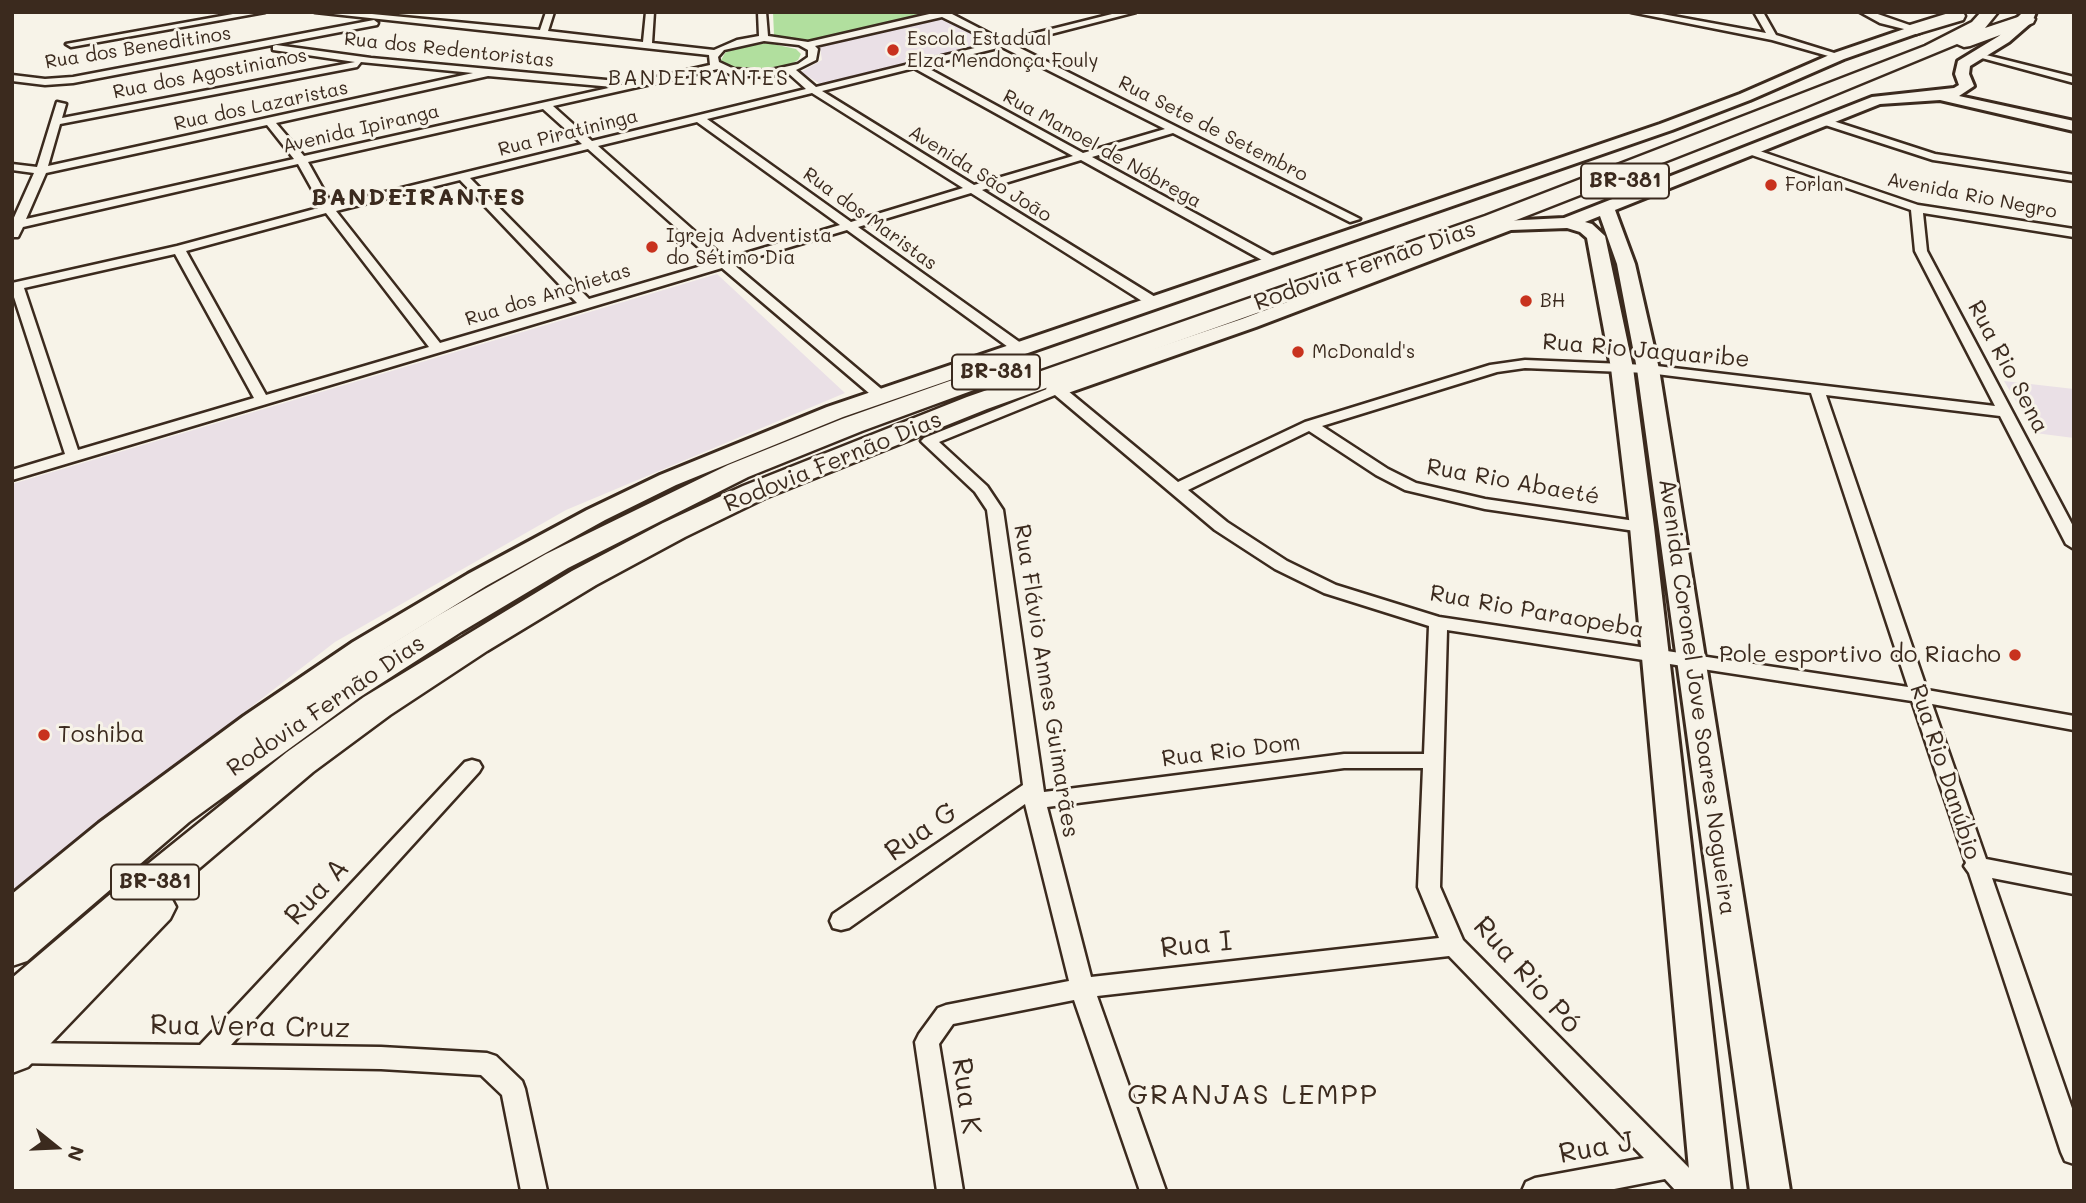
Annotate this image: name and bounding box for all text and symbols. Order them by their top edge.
street label: Rua dos Beneditinos [43,22,233,74]
street label: Rua dos Redentoristas [343,28,555,72]
place label: Escola Estadual Elza Mendonça Fouly [907,28,1098,72]
marker: Escola Estadual Elza Mendonça Fouly [885,42,901,58]
street label: Rua dos Agostinianos [111,44,309,104]
district label: BANDEIRANTES [610,66,788,92]
street label: Rua Sete de Setembro [1114,71,1312,187]
street label: Rua dos Lazaristas [172,76,350,136]
street label: Rua Manoel de Nóbrega [999,85,1205,213]
street label: Avenida Ipiranga [280,100,442,158]
street label: Rua Piratininga [496,105,640,161]
street label: Avenida São João [904,121,1056,227]
street label: Rua dos Maristas [799,163,941,275]
road number: BR-381 [1581,164,1669,198]
street label: Avenida Rio Negro [1885,168,2059,224]
place label: Forlan [1785,174,1844,196]
marker: Forlan [1763,177,1779,193]
district label: BANDEIRANTES [312,184,526,212]
street label: Rodovia Fernão Dias [1251,215,1479,317]
place label: Igreja Adventista do Sétimo Dia [666,225,832,269]
marker: Igreja Adventista do Sétimo Dia [644,239,660,255]
street label: Rua dos Anchietas [463,259,633,331]
place label: BH [1540,290,1565,312]
marker: BH [1518,293,1534,309]
street label: Rua Rio Sena [1962,296,2054,438]
street label: Rua Rio Jaquaribe [1541,328,1751,374]
place label: McDonald's [1312,341,1415,363]
marker: McDonald's [1290,344,1306,360]
road number: BR-381 [952,354,1040,390]
street label: Rodovia Fernão Dias [720,406,946,518]
street label: Rua Rio Abaeté [1424,453,1602,511]
street label: Avenida Coronel Jove Soares Nogueira [1653,477,1741,917]
street label: Rua Flávio Annes Guimarães [1008,522,1084,840]
street label: Rua Rio Paraopeba [1428,580,1646,644]
street label: Rodovia Fernão Dias [222,630,430,782]
place label: Pole esportivo do Riacho [1719,641,2001,669]
marker: Pole esportivo do Riacho [2007,647,2023,663]
street label: Rua Rio Danúbio [1904,681,1986,863]
place label: Toshiba [58,721,145,749]
marker: Toshiba [36,727,52,743]
street label: Rua Rio Dom [1160,729,1302,773]
street label: Rua G [878,795,964,869]
street label: Rua A [278,852,356,932]
road number: BR-381 [111,864,199,900]
street label: Rua Rio Pó [1466,910,1588,1040]
street label: Rua I [1158,925,1234,965]
street label: Rua Vera Cruz [150,1008,350,1046]
street label: Rua K [944,1056,988,1136]
district label: GRANJAS LEMPP [1129,1078,1377,1112]
north arrow [21,1112,91,1182]
street label: Rua J [1556,1125,1636,1171]
text: N [62,1143,91,1164]

